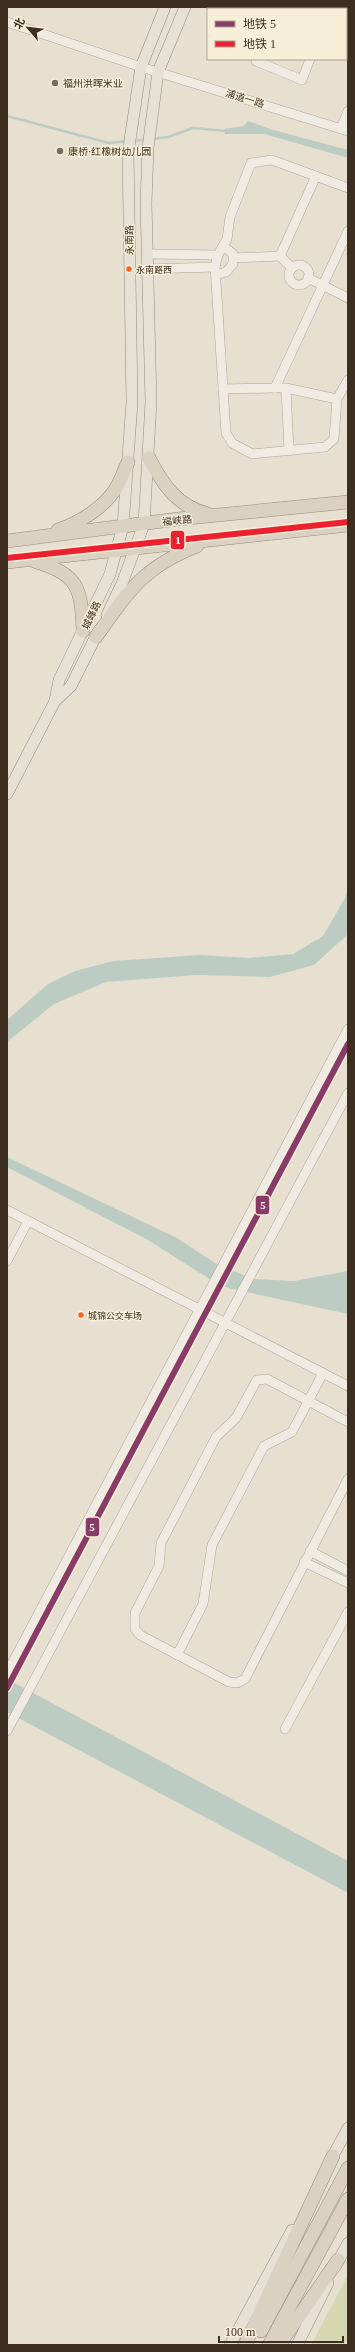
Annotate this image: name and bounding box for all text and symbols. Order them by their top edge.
north arrow [8,8,48,48]
legend [207,8,347,60]
text: 北 [11,16,27,31]
text: 地铁 5 [243,17,276,31]
text: 地铁 1 [243,37,276,51]
marker: 福州洪晖米业 [50,78,60,88]
place label: 福州洪晖米业 [63,78,123,89]
street label: 浦道一路 [224,87,266,110]
marker: 康桥·红橡树幼儿园 [55,146,65,156]
place label: 康桥·红橡树幼儿园 [68,146,151,157]
street label: 永南路 [124,225,135,255]
marker: 永南路西 [124,264,134,274]
place label: 永南路西 [136,265,172,275]
street label: 福峡路 [162,513,193,528]
line badge: 1 [170,530,185,550]
text: 1 [175,534,181,546]
street label: 城峰路 [80,599,103,631]
line badge: 5 [255,1195,270,1215]
text: 5 [260,1199,266,1211]
marker: 城锦公交车场 [76,1310,86,1320]
place label: 城锦公交车场 [88,1311,142,1321]
line badge: 5 [85,1517,100,1537]
text: 5 [89,1521,95,1533]
scale bar [219,2318,343,2344]
text: 100 m [225,2325,256,2339]

